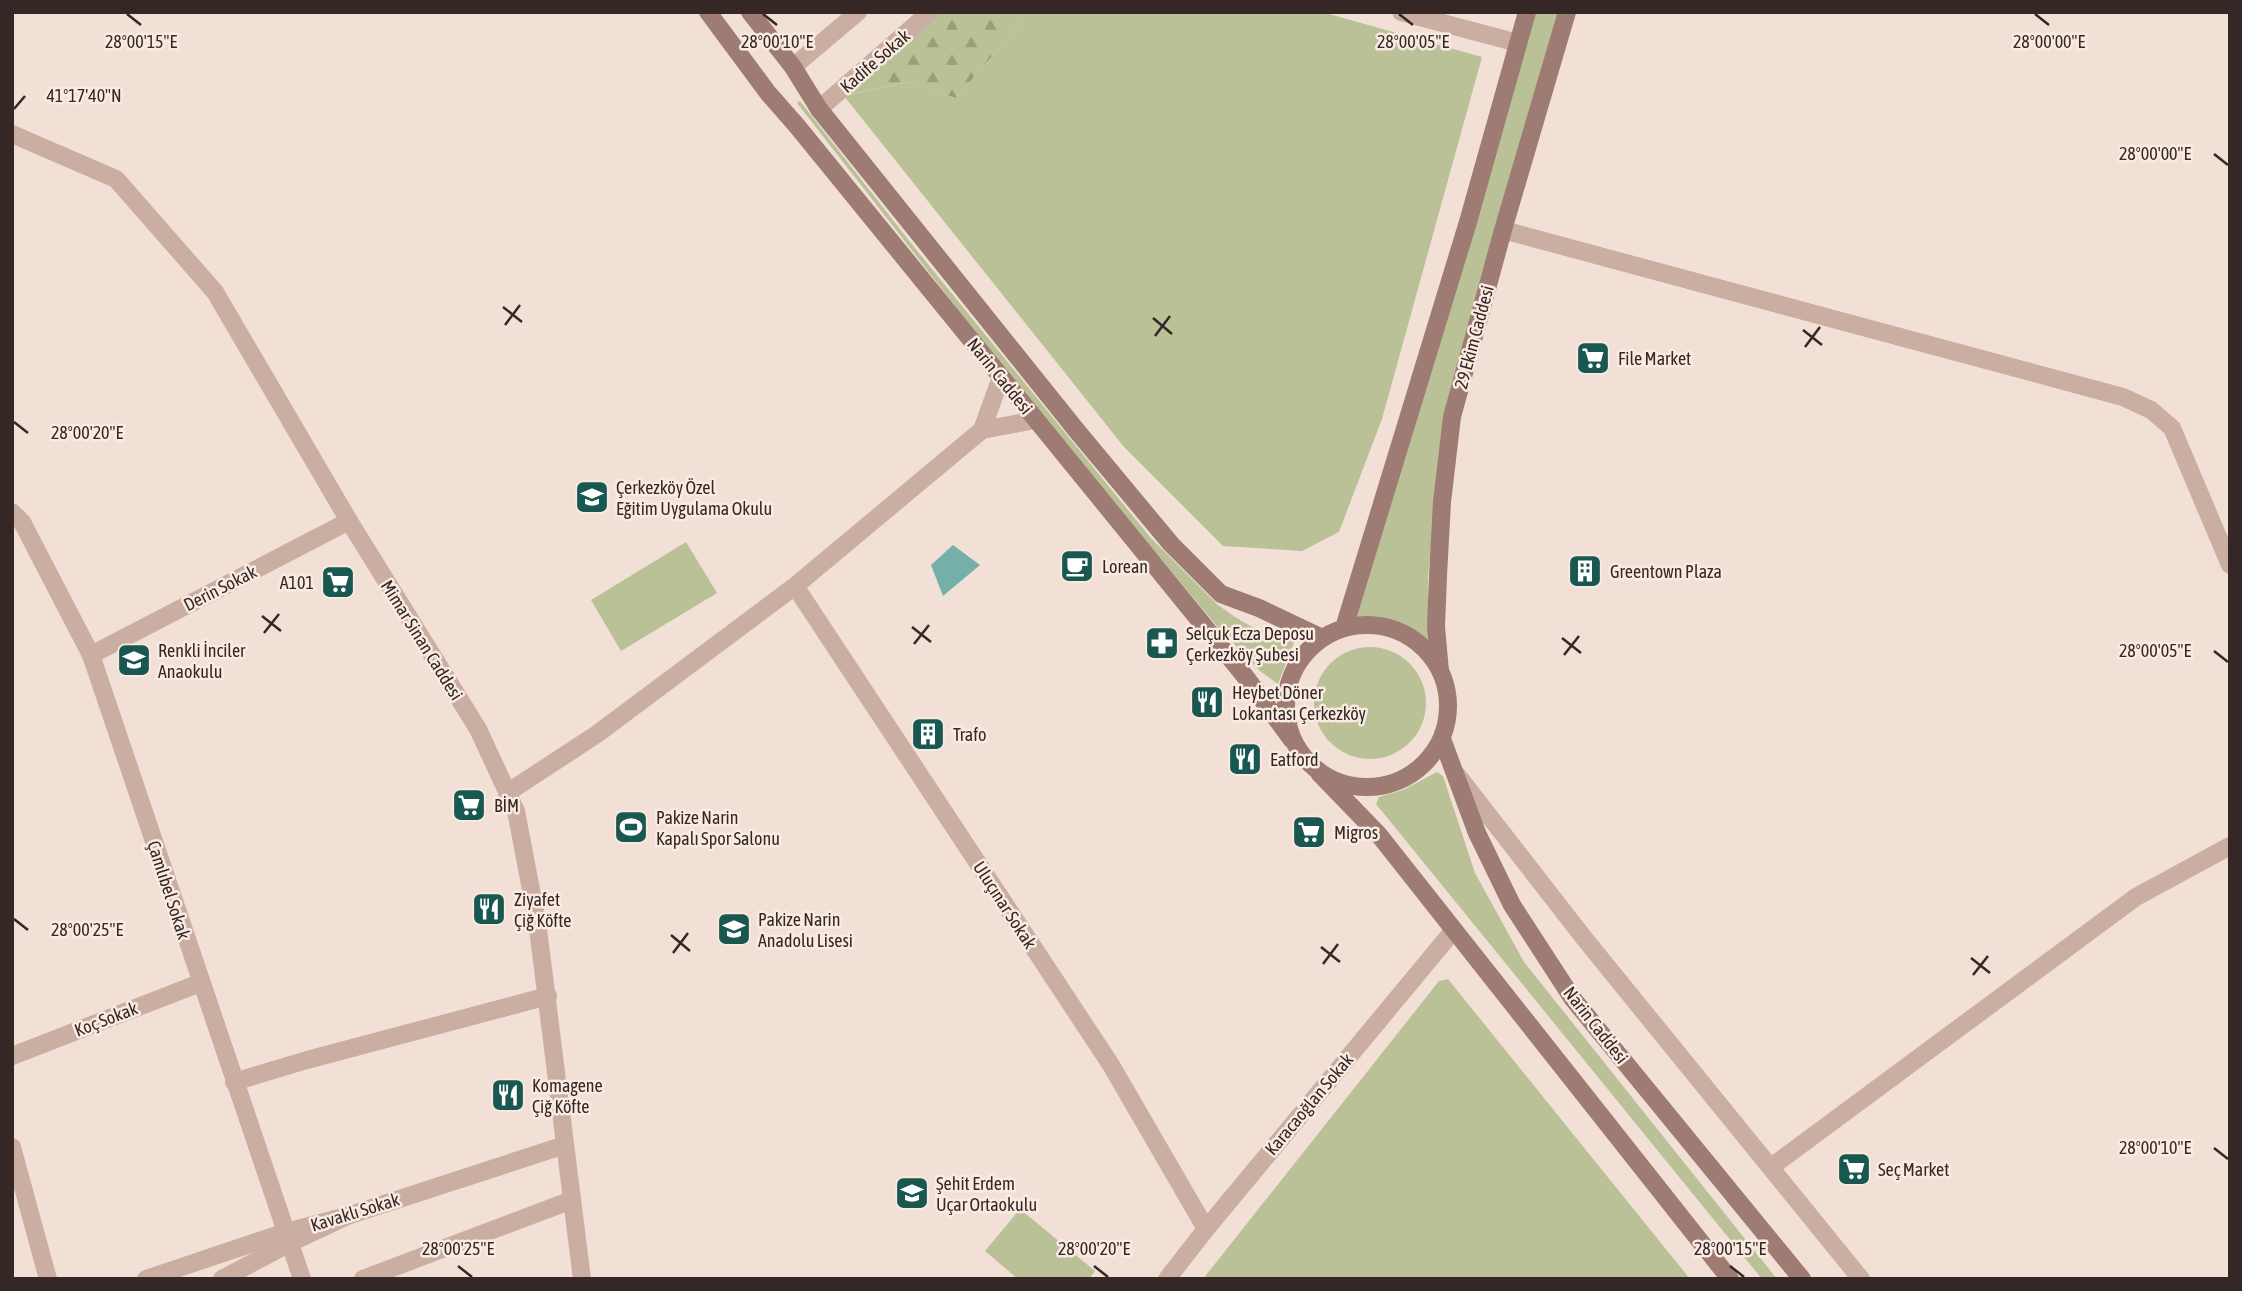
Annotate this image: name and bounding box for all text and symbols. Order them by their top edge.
street label: Kadife Sokak [836,25,914,97]
text: 28°00'15"E [105,31,177,52]
text: 28°00'10"E [741,31,813,52]
text: 28°00'05"E [1377,31,1449,52]
text: 28°00'00"E [2013,31,2085,52]
text: 41°17'40"N [46,85,122,106]
text: 28°00'00"E [2119,143,2191,164]
street label: 29 Ekim Caddesi [1450,283,1498,391]
street label: Narin Caddesi [963,334,1037,418]
supermarket icon: File Market [1574,339,1612,377]
place label: File Market [1618,348,1691,369]
text: 28°00'20"E [51,422,123,443]
place label: Çerkezköy Özel Eğitim Uygulama Okulu [616,477,772,519]
school or university icon: Çerkezköy Özel Eğitim Uygulama Okulu [573,478,611,516]
cafe icon: Lorean [1058,547,1096,585]
building icon: Greentown Plaza [1566,552,1604,590]
place label: Lorean [1102,556,1148,577]
street label: Derin Sokak [180,561,260,615]
place label: Greentown Plaza [1610,561,1722,582]
supermarket icon: A101 [319,563,357,601]
place label: A101 [280,572,314,593]
street label: Mimar Sinan Caddesi [377,576,467,704]
place label: Selçuk Ecza Deposu Çerkezköy Şubesi [1186,623,1314,665]
pharmacy icon: Selçuk Ecza Deposu Çerkezköy Şubesi [1143,624,1181,662]
place label: Renkli İnciler Anaokulu [158,640,246,682]
text: 28°00'05"E [2119,640,2191,661]
school or university icon: Renkli İnciler Anaokulu [115,641,153,679]
place label: Heybet Döner Lokantası Çerkezköy [1232,682,1366,724]
restaurant icon: Heybet Döner Lokantası Çerkezköy [1188,683,1226,721]
building icon: Trafo [909,715,947,753]
place label: Trafo [953,724,987,745]
restaurant icon: Eatford [1226,740,1264,778]
place label: Eatford [1270,749,1319,770]
supermarket icon: BİM [450,786,488,824]
place label: BİM [494,795,519,816]
place label: Pakize Narin Kapalı Spor Salonu [656,807,780,849]
sports icon: Pakize Narin Kapalı Spor Salonu [612,808,650,846]
supermarket icon: Migros [1290,813,1328,851]
place label: Migros [1334,822,1378,843]
street label: Çamlıbel Sokak [143,838,195,942]
street label: Uluçınar Sokak [969,857,1041,953]
place label: Ziyafet Çiğ Köfte [514,889,572,931]
restaurant icon: Ziyafet Çiğ Köfte [470,890,508,928]
place label: Pakize Narin Anadolu Lisesi [758,909,853,951]
school or university icon: Pakize Narin Anadolu Lisesi [715,910,753,948]
text: 28°00'25"E [51,919,123,940]
street label: Narin Caddesi [1559,982,1633,1068]
street label: Koç Sokak [71,997,141,1041]
street label: Karacaoğlan Sokak [1260,1049,1358,1159]
place label: Komagene Çiğ Köfte [532,1075,603,1117]
restaurant icon: Komagene Çiğ Köfte [489,1076,527,1114]
text: 28°00'10"E [2119,1137,2191,1158]
supermarket icon: Seç Market [1835,1150,1873,1188]
place label: Seç Market [1878,1159,1949,1180]
place label: Şehit Erdem Uçar Ortaokulu [936,1173,1037,1215]
school or university icon: Şehit Erdem Uçar Ortaokulu [893,1174,931,1212]
street label: Kavaklı Sokak [308,1188,402,1235]
text: 28°00'25"E [422,1238,494,1259]
text: 28°00'20"E [1058,1238,1130,1259]
text: 28°00'15"E [1694,1238,1766,1259]

